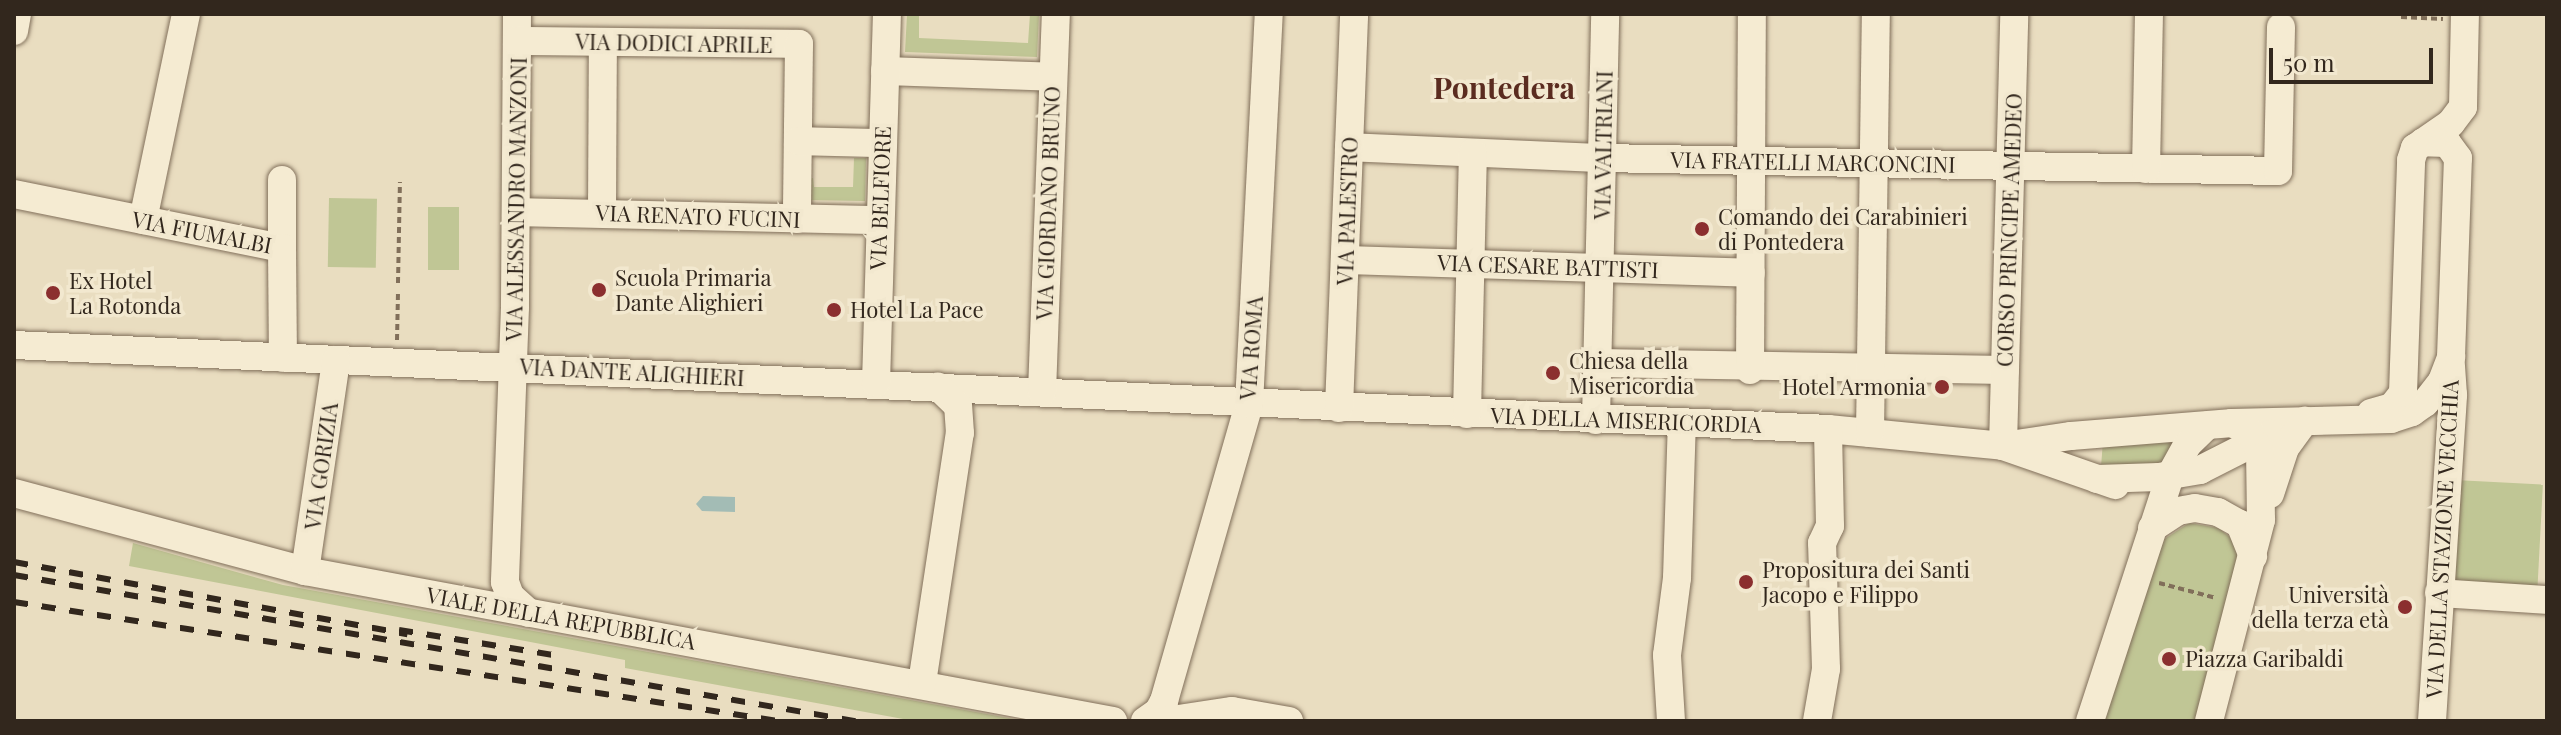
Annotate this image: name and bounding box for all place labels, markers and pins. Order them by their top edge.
place label: Comando dei Carabinieri di Pontedera [1718,203,1968,254]
marker: Comando dei Carabinieri di Pontedera [1693,220,1711,238]
place label: Scuola Primaria Dante Alighieri [615,264,772,316]
place label: Ex Hotel La Rotonda [69,267,181,318]
marker: Scuola Primaria Dante Alighieri [590,281,608,299]
marker: Ex Hotel La Rotonda [44,284,62,302]
place label: Hotel La Pace [850,297,984,323]
marker: Hotel La Pace [825,301,843,319]
place label: Chiesa della Misericordia [1569,347,1694,398]
marker: Chiesa della Misericordia [1544,364,1562,382]
place label: Hotel Armonia [1781,374,1926,400]
marker: Hotel Armonia [1933,378,1951,396]
place label: Propositura dei Santi Jacopo e Filippo [1762,556,1970,608]
marker: Propositura dei Santi Jacopo e Filippo [1737,573,1755,591]
place label: Università della terza età [2251,581,2389,632]
marker: Università della terza età [2396,598,2414,616]
place label: Piazza Garibaldi [2185,646,2344,672]
marker: Piazza Garibaldi [2160,650,2178,668]

